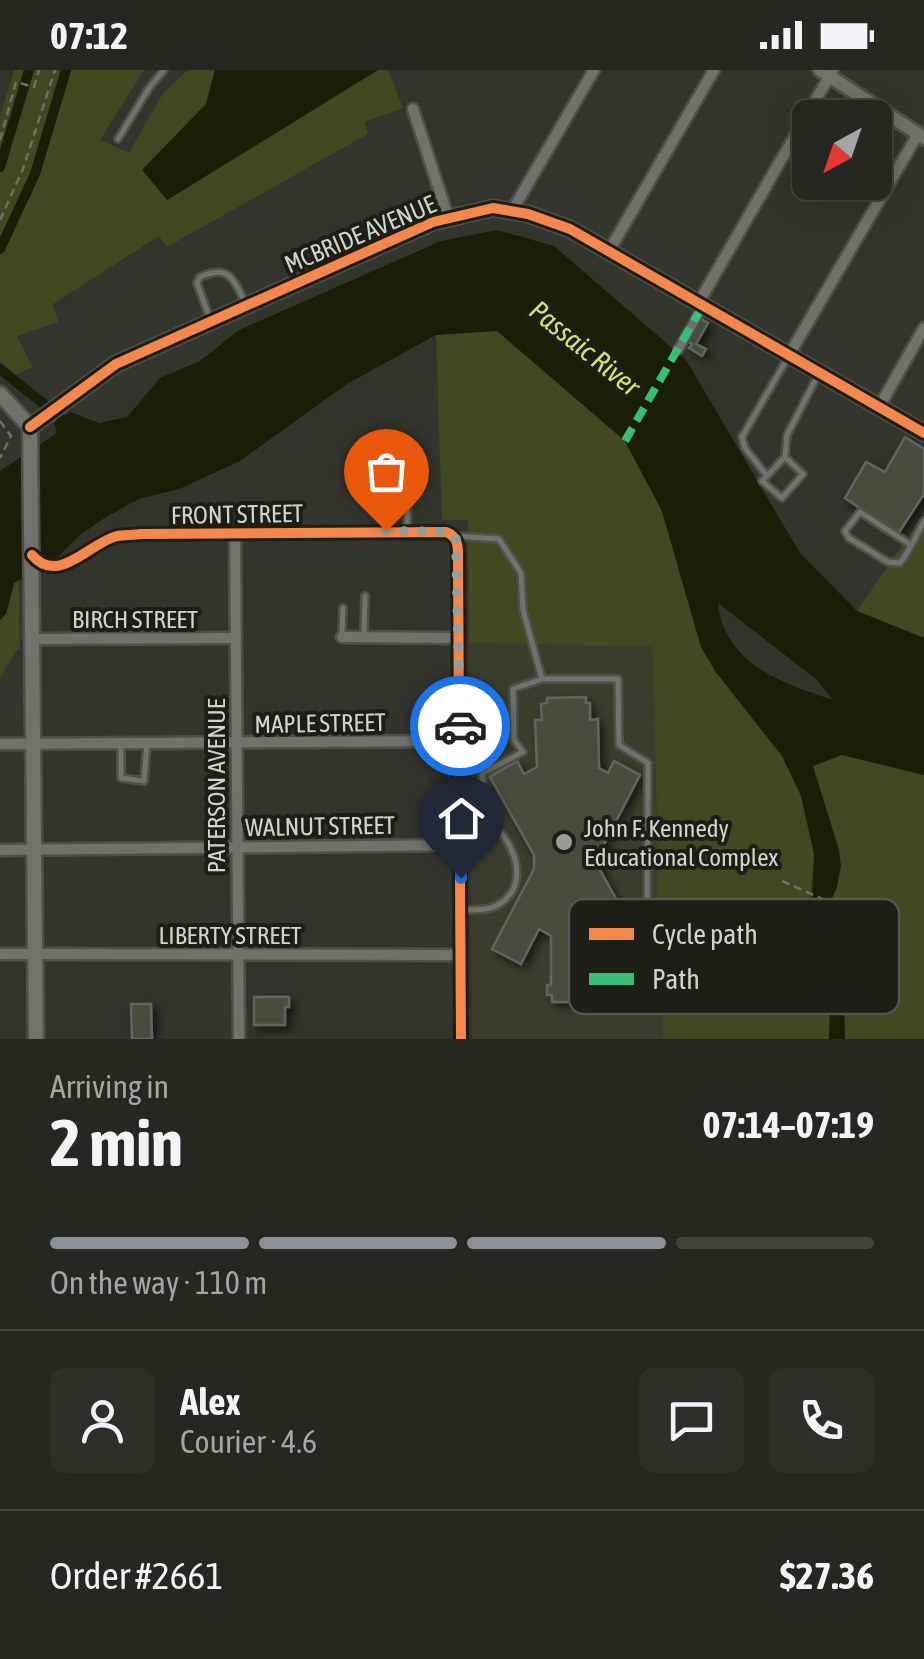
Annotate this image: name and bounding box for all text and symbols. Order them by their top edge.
text: 07:12 [50,14,128,57]
north arrow [792,100,892,200]
map controls [792,100,892,200]
street label: MCBRIDE AVENUE [280,189,440,278]
water label: Passaic River [523,294,648,403]
pin [344,429,429,532]
icon: bag [359,444,414,499]
street label: FRONT STREET [171,499,303,529]
street label: BIRCH STREET [72,605,198,633]
courier [410,676,510,776]
street label: PATERSON AVENUE [202,698,230,873]
icon: car [433,699,488,754]
street label: MAPLE STREET [254,708,386,738]
pin [419,776,504,879]
icon: home [434,791,489,846]
street label: WALNUT STREET [245,811,395,841]
place label: John F. Kennedy Educational Complex [584,814,778,871]
marker: John F. Kennedy Educational Complex [553,831,575,853]
legend [569,899,899,1014]
text: Cycle path [652,918,758,950]
street label: LIBERTY STREET [159,921,301,949]
text: Path [652,963,700,995]
text: Arriving in [50,1068,169,1105]
text: 07:14–07:19 [702,1103,874,1146]
text: 2 min [50,1105,183,1180]
text: On the way · 110 m [50,1264,267,1301]
button: person [50,1368,155,1473]
button: chat [639,1368,744,1473]
button: phone [769,1368,874,1473]
text: Alex [180,1380,241,1423]
text: Courier · 4.6 [180,1423,317,1460]
text: Order #2661 [50,1554,223,1597]
text: $27.36 [780,1554,874,1597]

